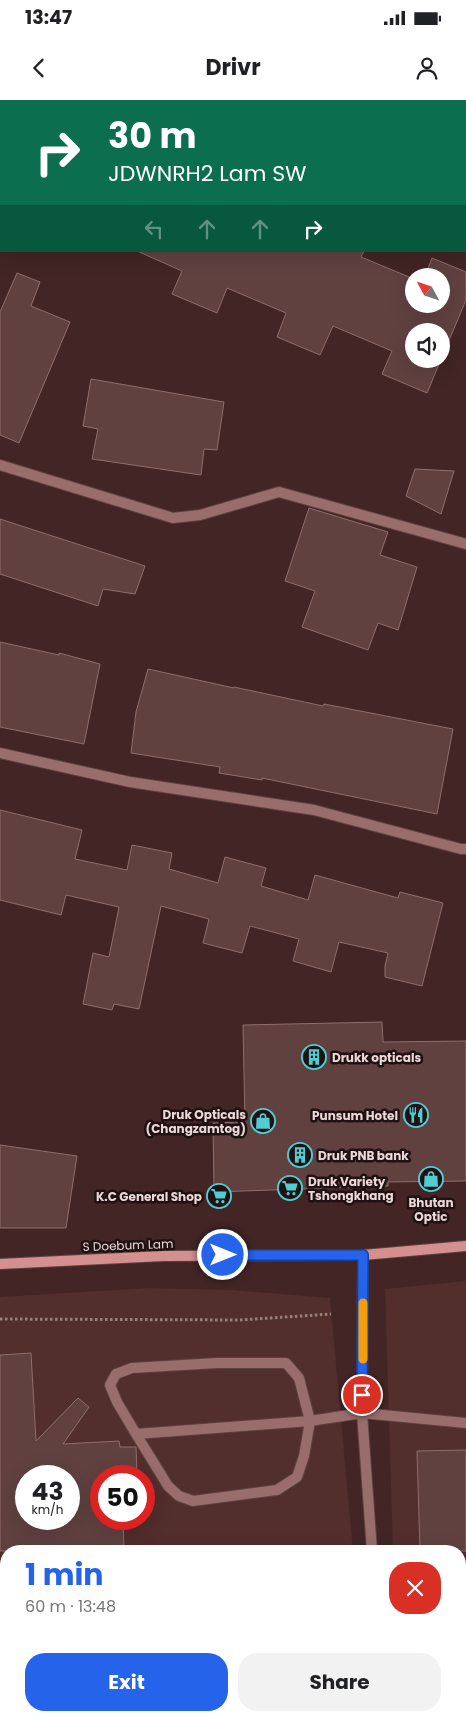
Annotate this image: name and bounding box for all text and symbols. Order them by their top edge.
text: 13:47 [25,4,72,31]
text: Drivr [205,52,261,83]
icon: back [25,54,53,82]
icon: person [413,54,441,82]
text: 30 m [108,111,196,160]
icon: right [25,120,90,185]
text: JDWNRH2 Lam SW [108,158,307,189]
icon: left [140,215,168,243]
icon: ahead [193,215,221,243]
icon: ahead [246,215,274,243]
icon: right [299,215,327,243]
north arrow [405,268,450,312]
map controls [405,268,450,368]
button: sound [405,323,450,368]
building icon: Drukk opticals [301,1044,327,1070]
place label: Drukk opticals [332,1049,421,1066]
restaurant icon: Punsum Hotel [403,1102,429,1128]
place label: Druk Opticals (Changzamtog) [145,1106,246,1137]
place label: Punsum Hotel [312,1107,398,1124]
shop icon: Druk Opticals (Changzamtog) [250,1108,276,1134]
building icon: Druk PNB bank [287,1142,313,1168]
place label: Druk PNB bank [318,1147,409,1164]
shop icon: Bhutan Optic [418,1166,444,1192]
place label: Druk Variety Tshongkhang [308,1173,394,1204]
supermarket icon: Druk Variety Tshongkhang [277,1175,303,1201]
supermarket icon: K.C General Shop [206,1183,232,1209]
place label: K.C General Shop [96,1188,202,1205]
place label: Bhutan Optic [408,1194,454,1225]
position arrow [196,1228,248,1280]
street label: S Doebum Lam [82,1235,174,1255]
pin [341,1374,383,1416]
icon: arrive [348,1381,376,1409]
speed limit sign: 50 [90,1465,155,1530]
text: 43 [31,1474,64,1509]
text: km/h [32,1501,63,1518]
text: 1 min [25,1553,103,1596]
button: close [389,1562,441,1614]
text: 60 m · 13:48 [25,1595,116,1618]
button: Exit [25,1653,228,1711]
button: Share [238,1653,441,1711]

